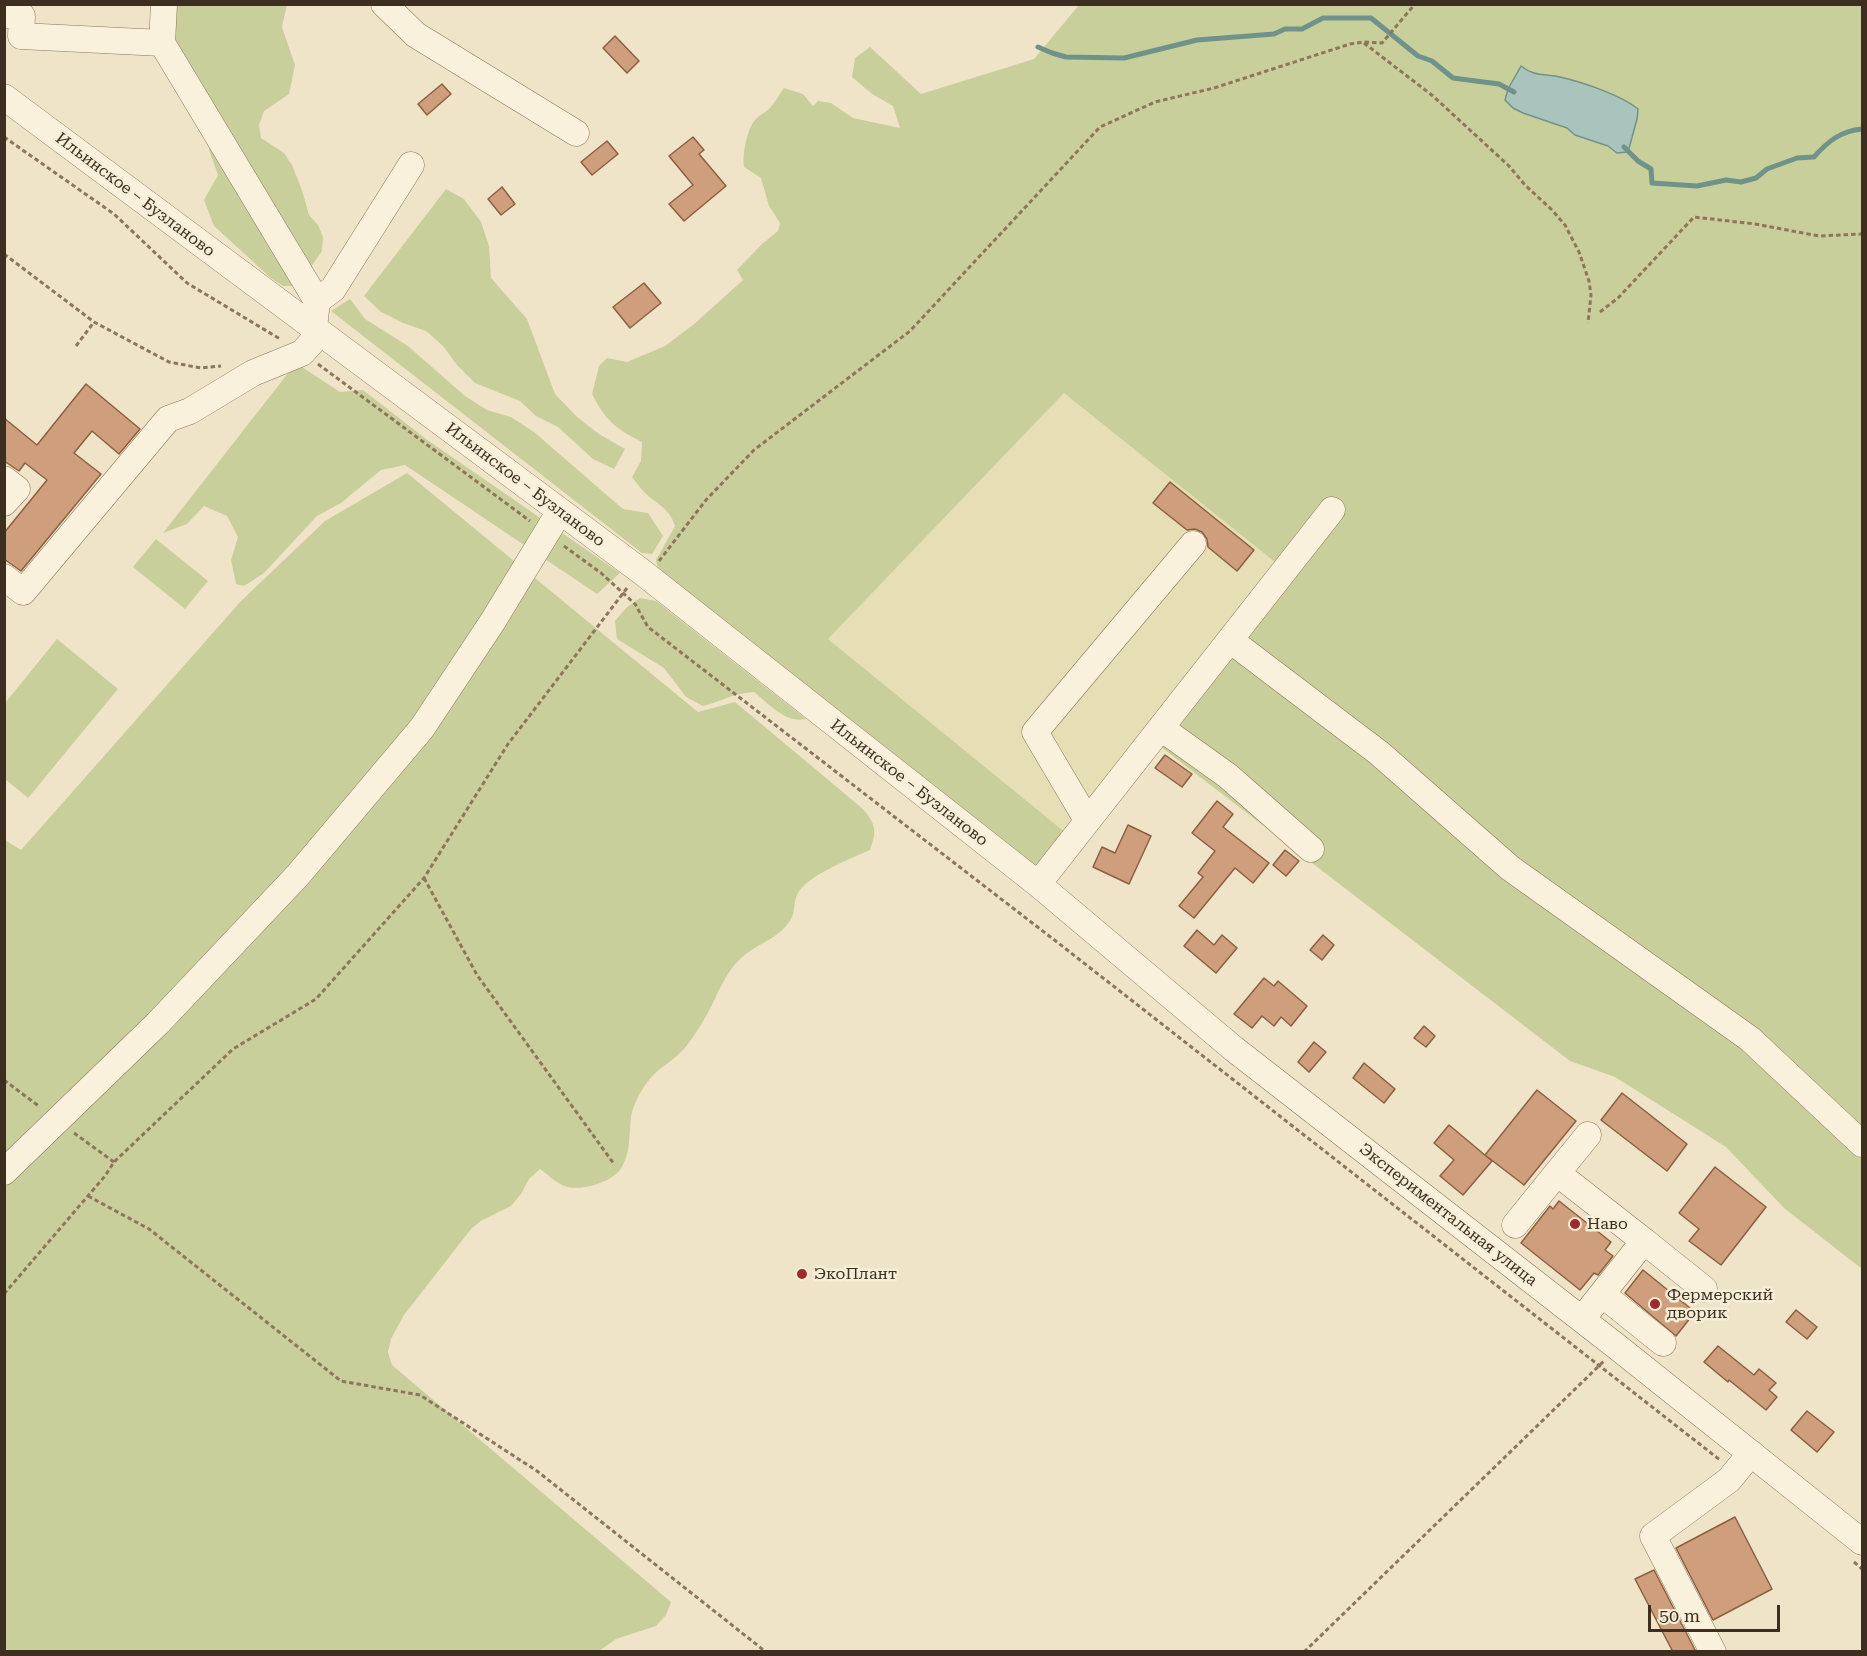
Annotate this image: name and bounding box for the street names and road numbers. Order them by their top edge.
street label: Ильинское – Бузланово [52,129,218,261]
street label: Ильинское – Бузланово [442,419,608,551]
street label: Ильинское – Бузланово [827,716,991,850]
street label: Экспериментальная улица [1355,1140,1541,1290]

